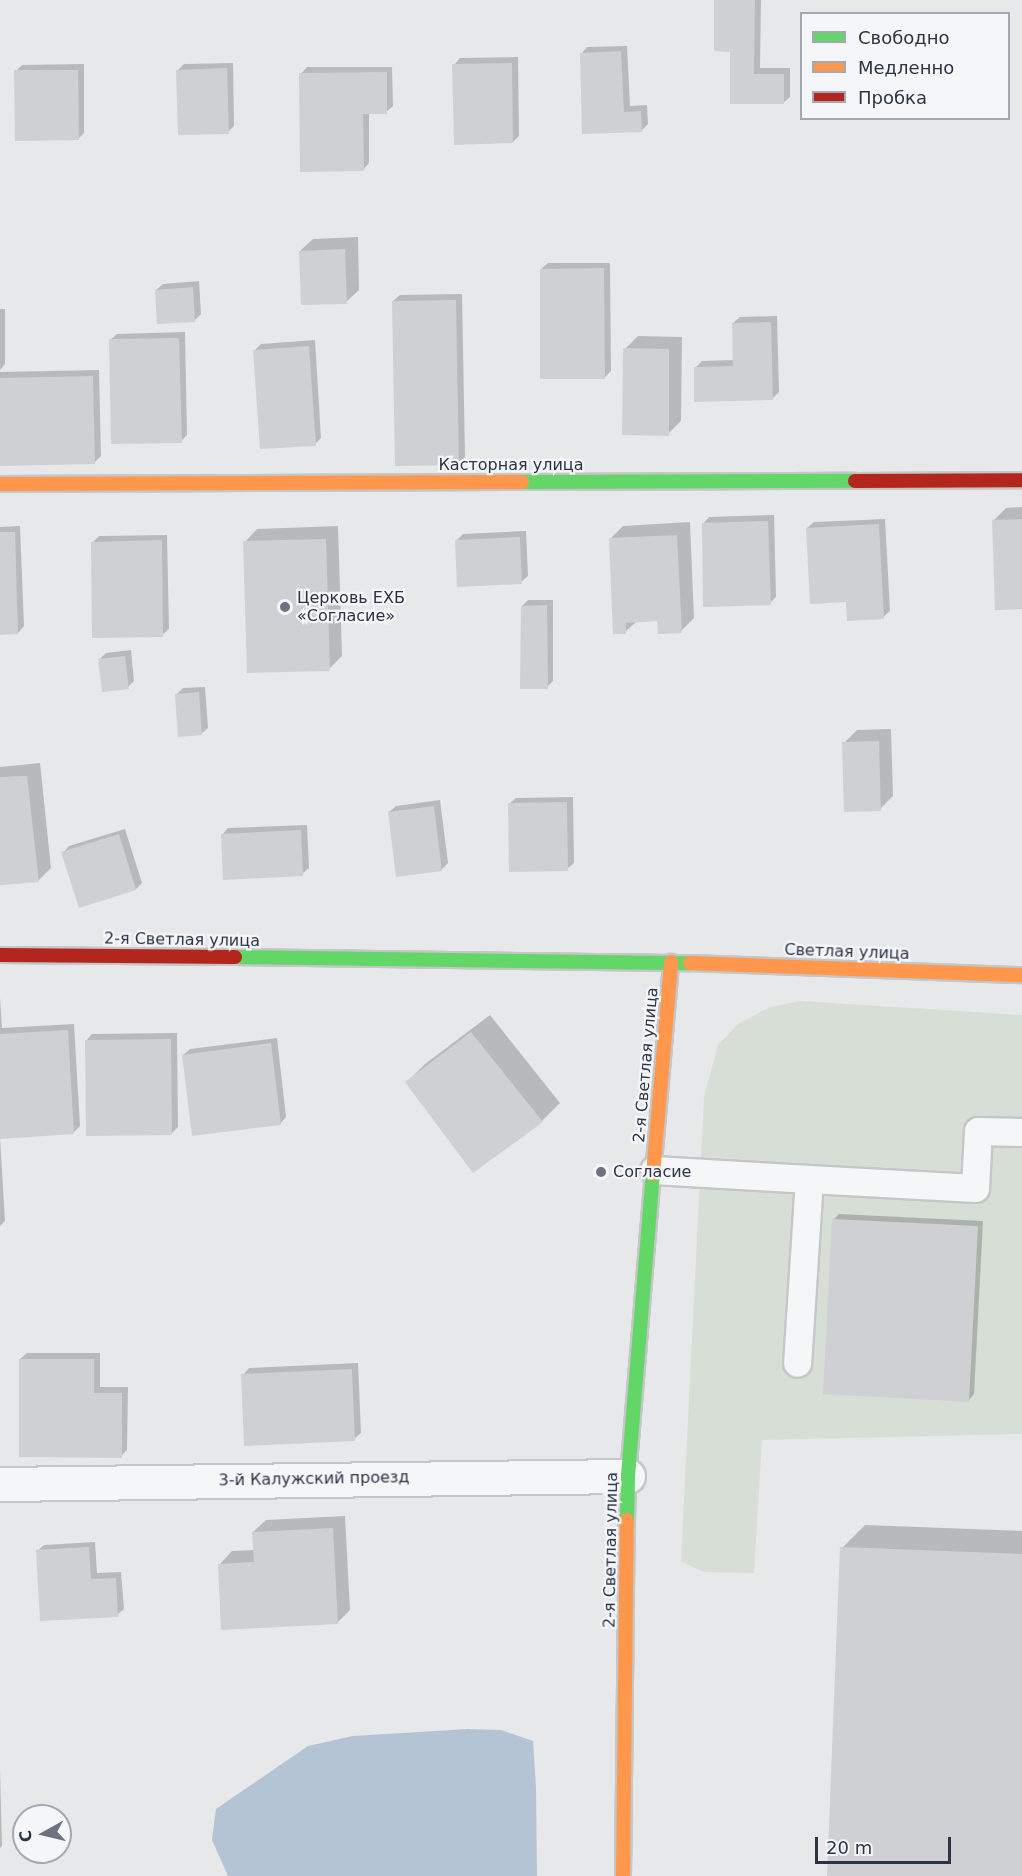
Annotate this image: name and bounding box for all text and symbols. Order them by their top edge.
legend [800,12,1010,120]
text: Свободно [858,27,950,48]
text: Медленно [858,57,954,78]
text: Пробка [858,87,927,108]
street label: Касторная улица [439,455,583,475]
place label: Церковь ЕХБ «Согласие» [297,588,405,626]
marker: Церковь ЕХБ «Согласие» [278,600,292,614]
street label: 2-я Светлая улица [104,929,260,951]
street label: Светлая улица [784,940,910,964]
street label: 2-я Светлая улица [630,986,662,1144]
place label: Согласие [613,1162,691,1182]
marker: Согласие [594,1165,608,1179]
street label: 3-й Калужский проезд [218,1468,410,1490]
street label: 2-я Светлая улица [600,1472,622,1628]
north arrow [12,1804,72,1864]
scale bar [818,1825,954,1863]
text: С [15,1829,36,1843]
text: 20 m [826,1837,872,1858]

